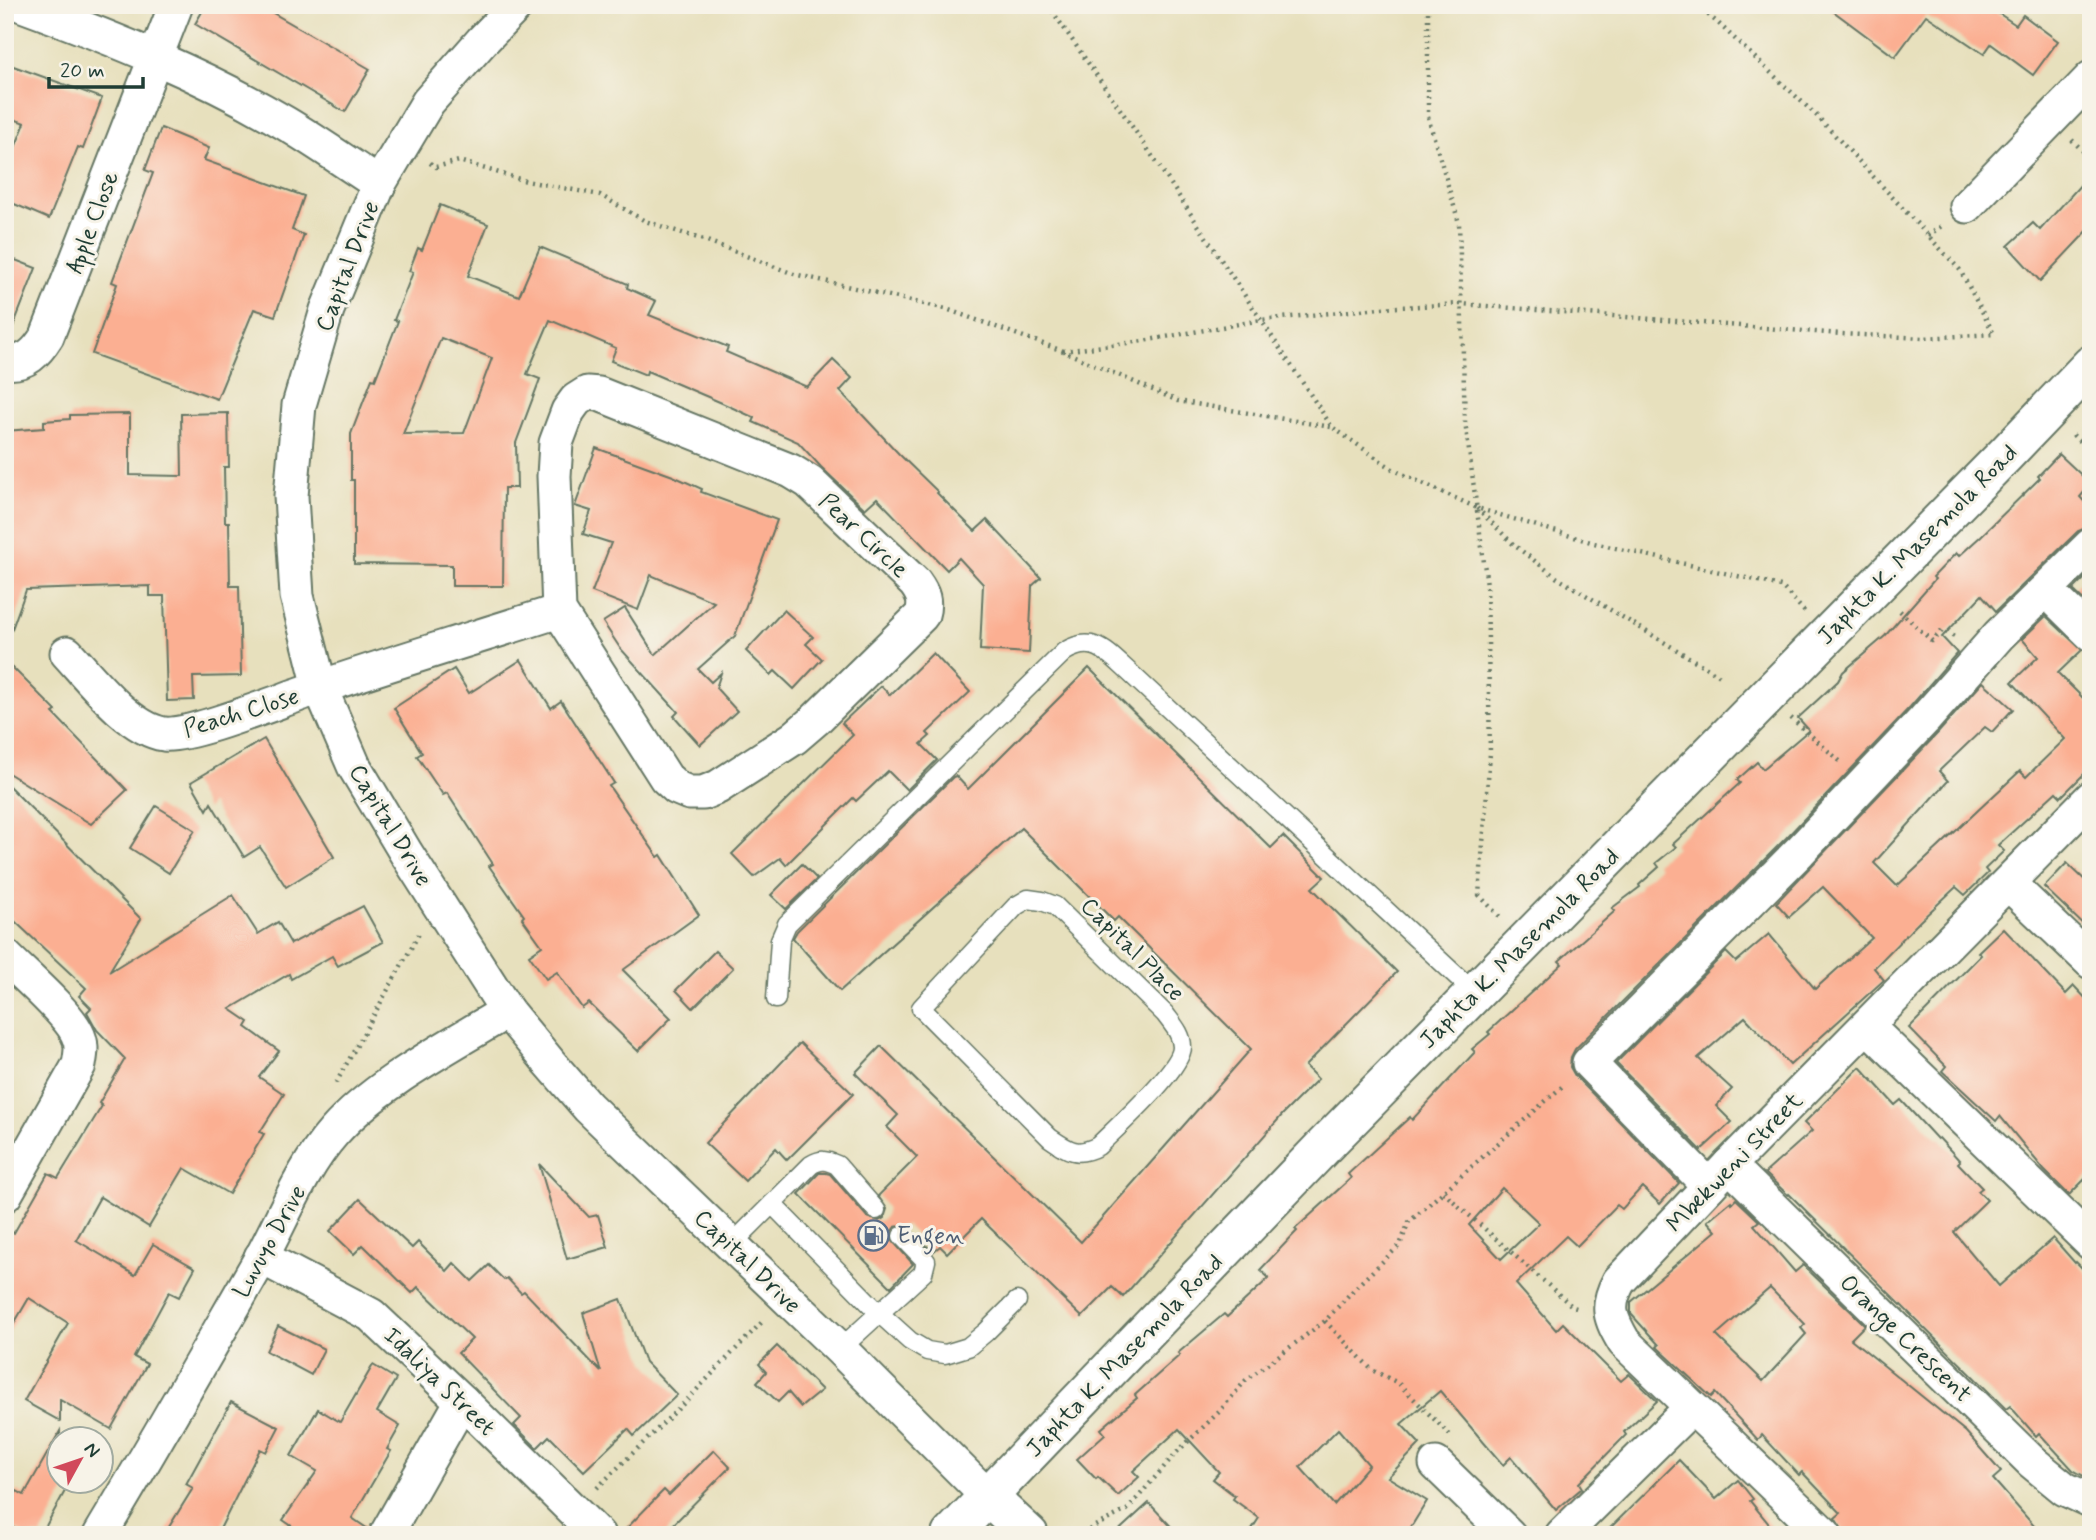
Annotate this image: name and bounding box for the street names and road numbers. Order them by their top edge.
street label: Apple Close [60,167,130,279]
street label: Capital Drive [309,197,387,336]
street label: Japhta K. Masemola Road [1811,438,2025,652]
street label: Pear Circle [812,487,914,586]
street label: Peach Close [180,681,303,746]
street label: Capital Drive [341,759,438,893]
street label: Japhta K. Masemola Road [1413,842,1627,1056]
street label: Capital Place [1073,891,1191,1009]
street label: Mbekweni Street [1660,1086,1810,1240]
street label: Luvuyo Drive [227,1180,314,1304]
street label: Capital Drive [687,1203,807,1321]
street label: Japhta K. Masemola Road [1020,1248,1231,1464]
street label: Orange Crescent [1831,1268,1978,1411]
street label: Idaliya Street [376,1321,502,1443]

